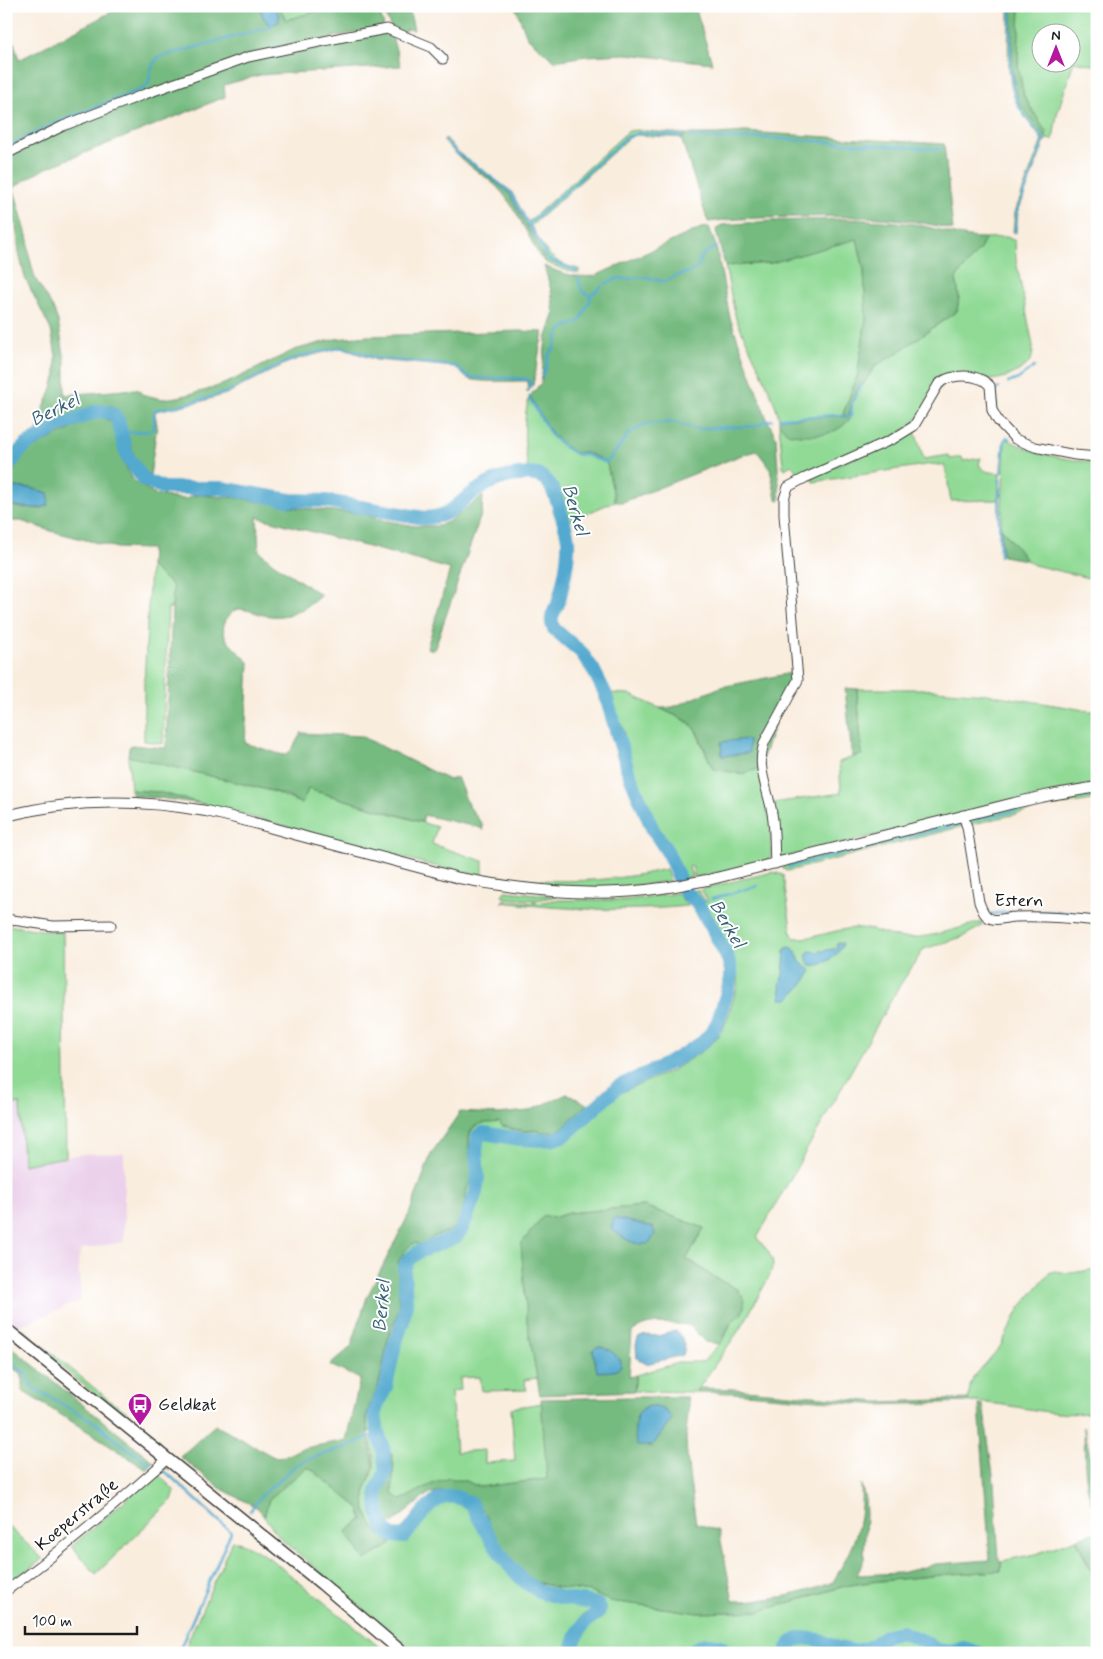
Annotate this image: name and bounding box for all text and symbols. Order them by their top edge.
north arrow [1030,22,1080,72]
text: N [1051,27,1061,45]
water label: Berkel [26,387,85,433]
water label: Berkel [556,482,595,540]
street label: Estern [995,889,1044,913]
water label: Berkel [703,895,751,954]
water label: Berkel [367,1278,397,1333]
bus stop icon: Geldkat [127,1392,153,1426]
place label: Geldkat [158,1393,217,1417]
street label: Koeperstraße [30,1473,124,1557]
scale bar [25,1604,138,1636]
text: 100 m [32,1612,72,1632]

